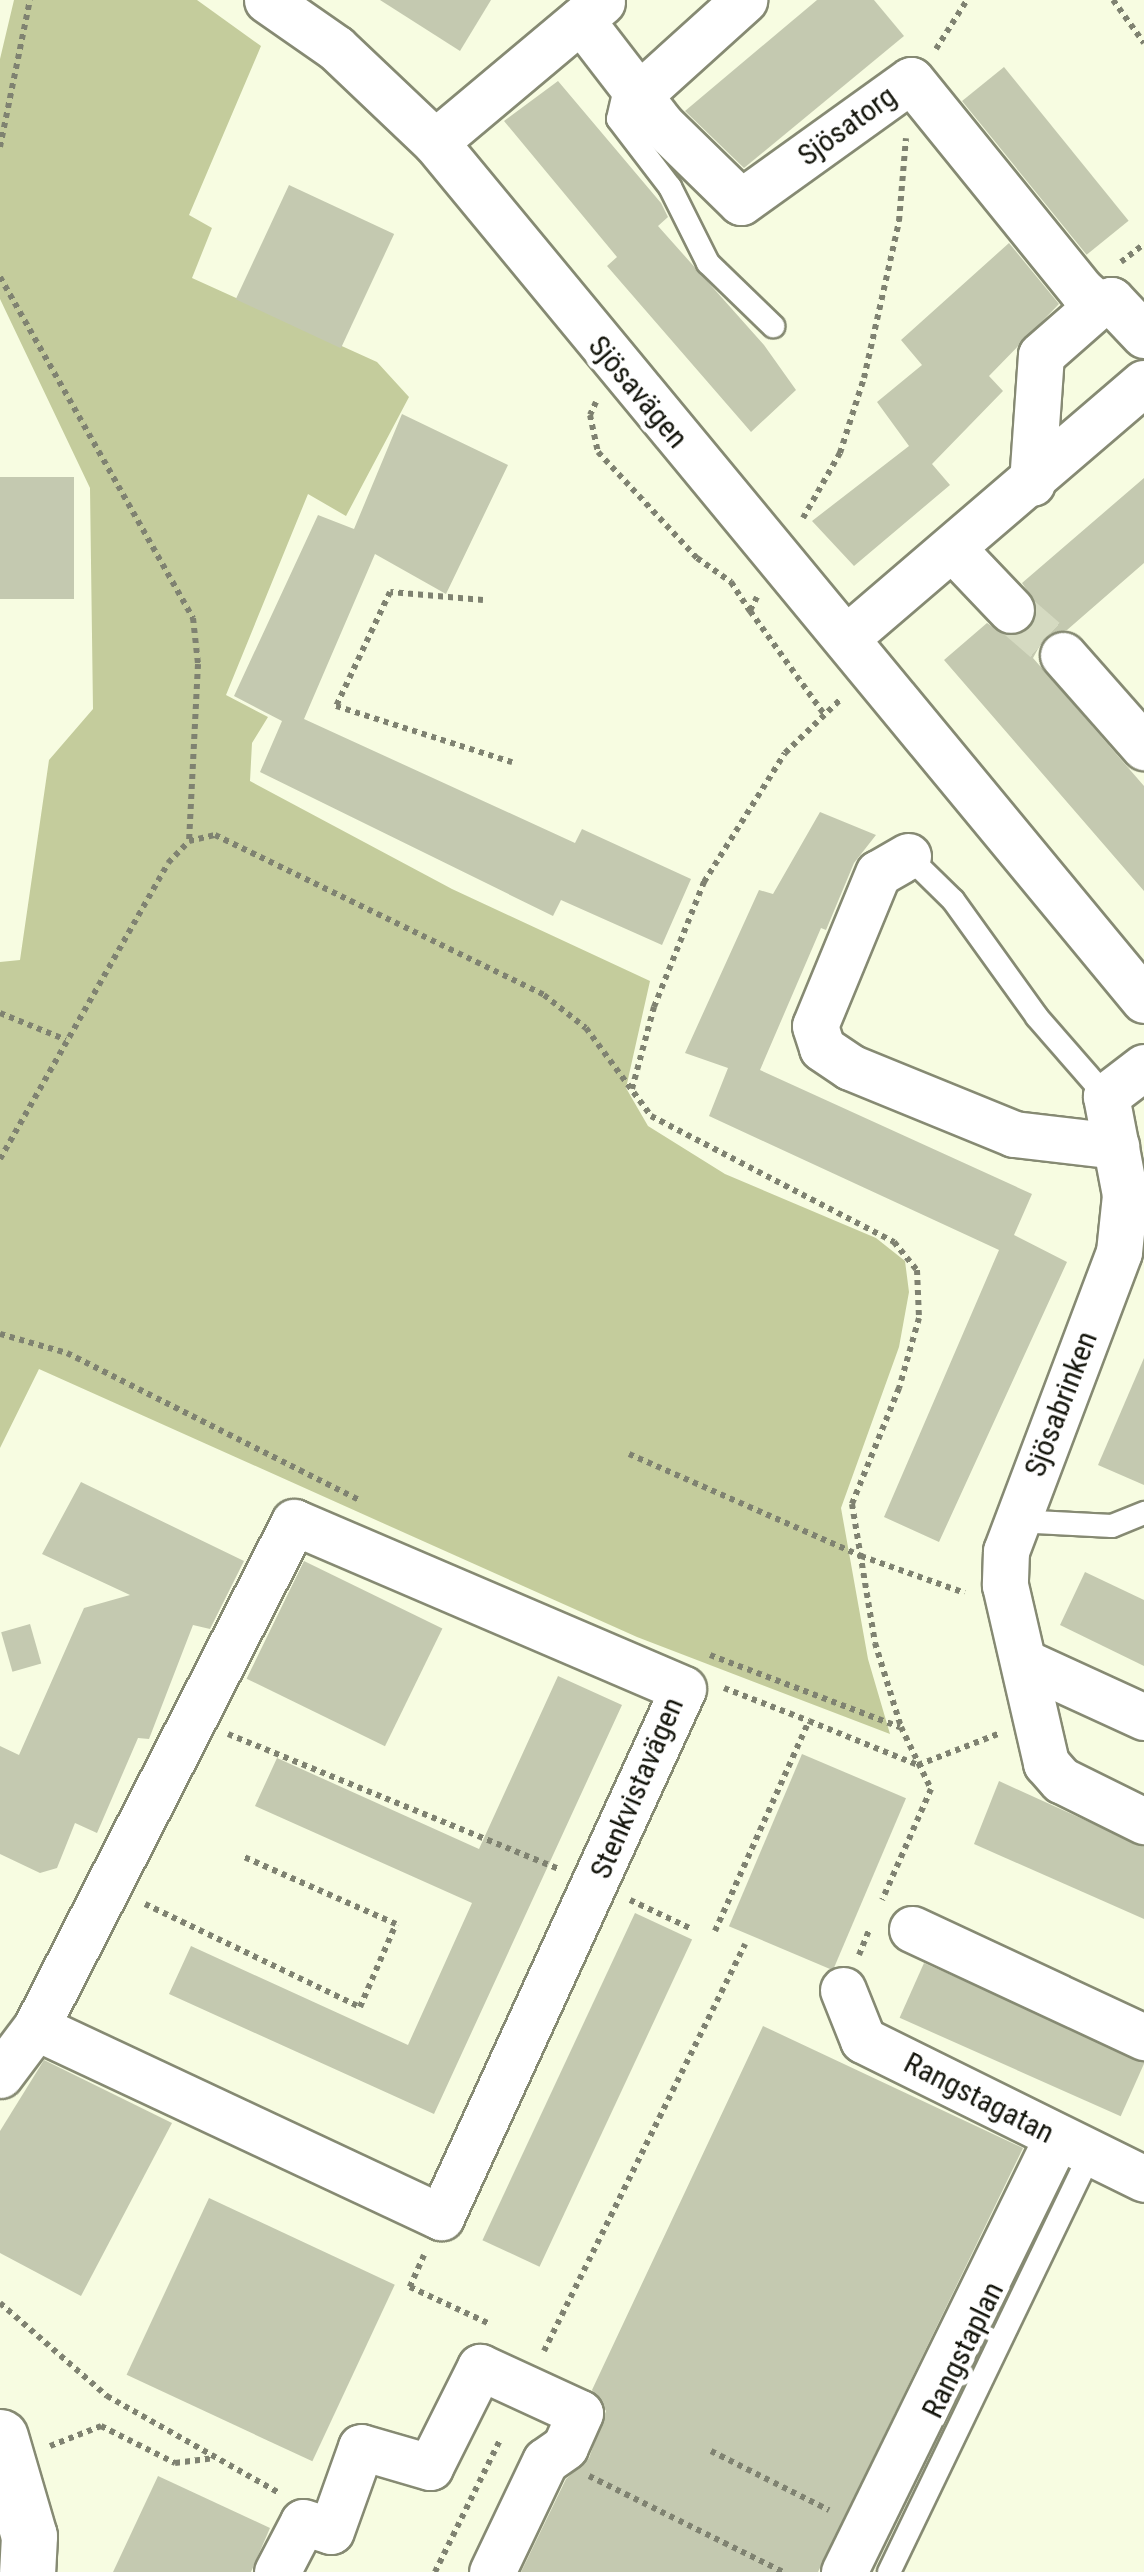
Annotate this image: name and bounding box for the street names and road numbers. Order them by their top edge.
street label: Sjösatorg [791,78,903,174]
street label: Sjösavägen [581,329,695,455]
street label: Sjösabrinken [1017,1326,1105,1482]
street label: Stenkvistavägen [583,1692,691,1884]
street label: Rangstagatan [898,2045,1060,2151]
street label: Rangstaplan [915,2276,1011,2424]

